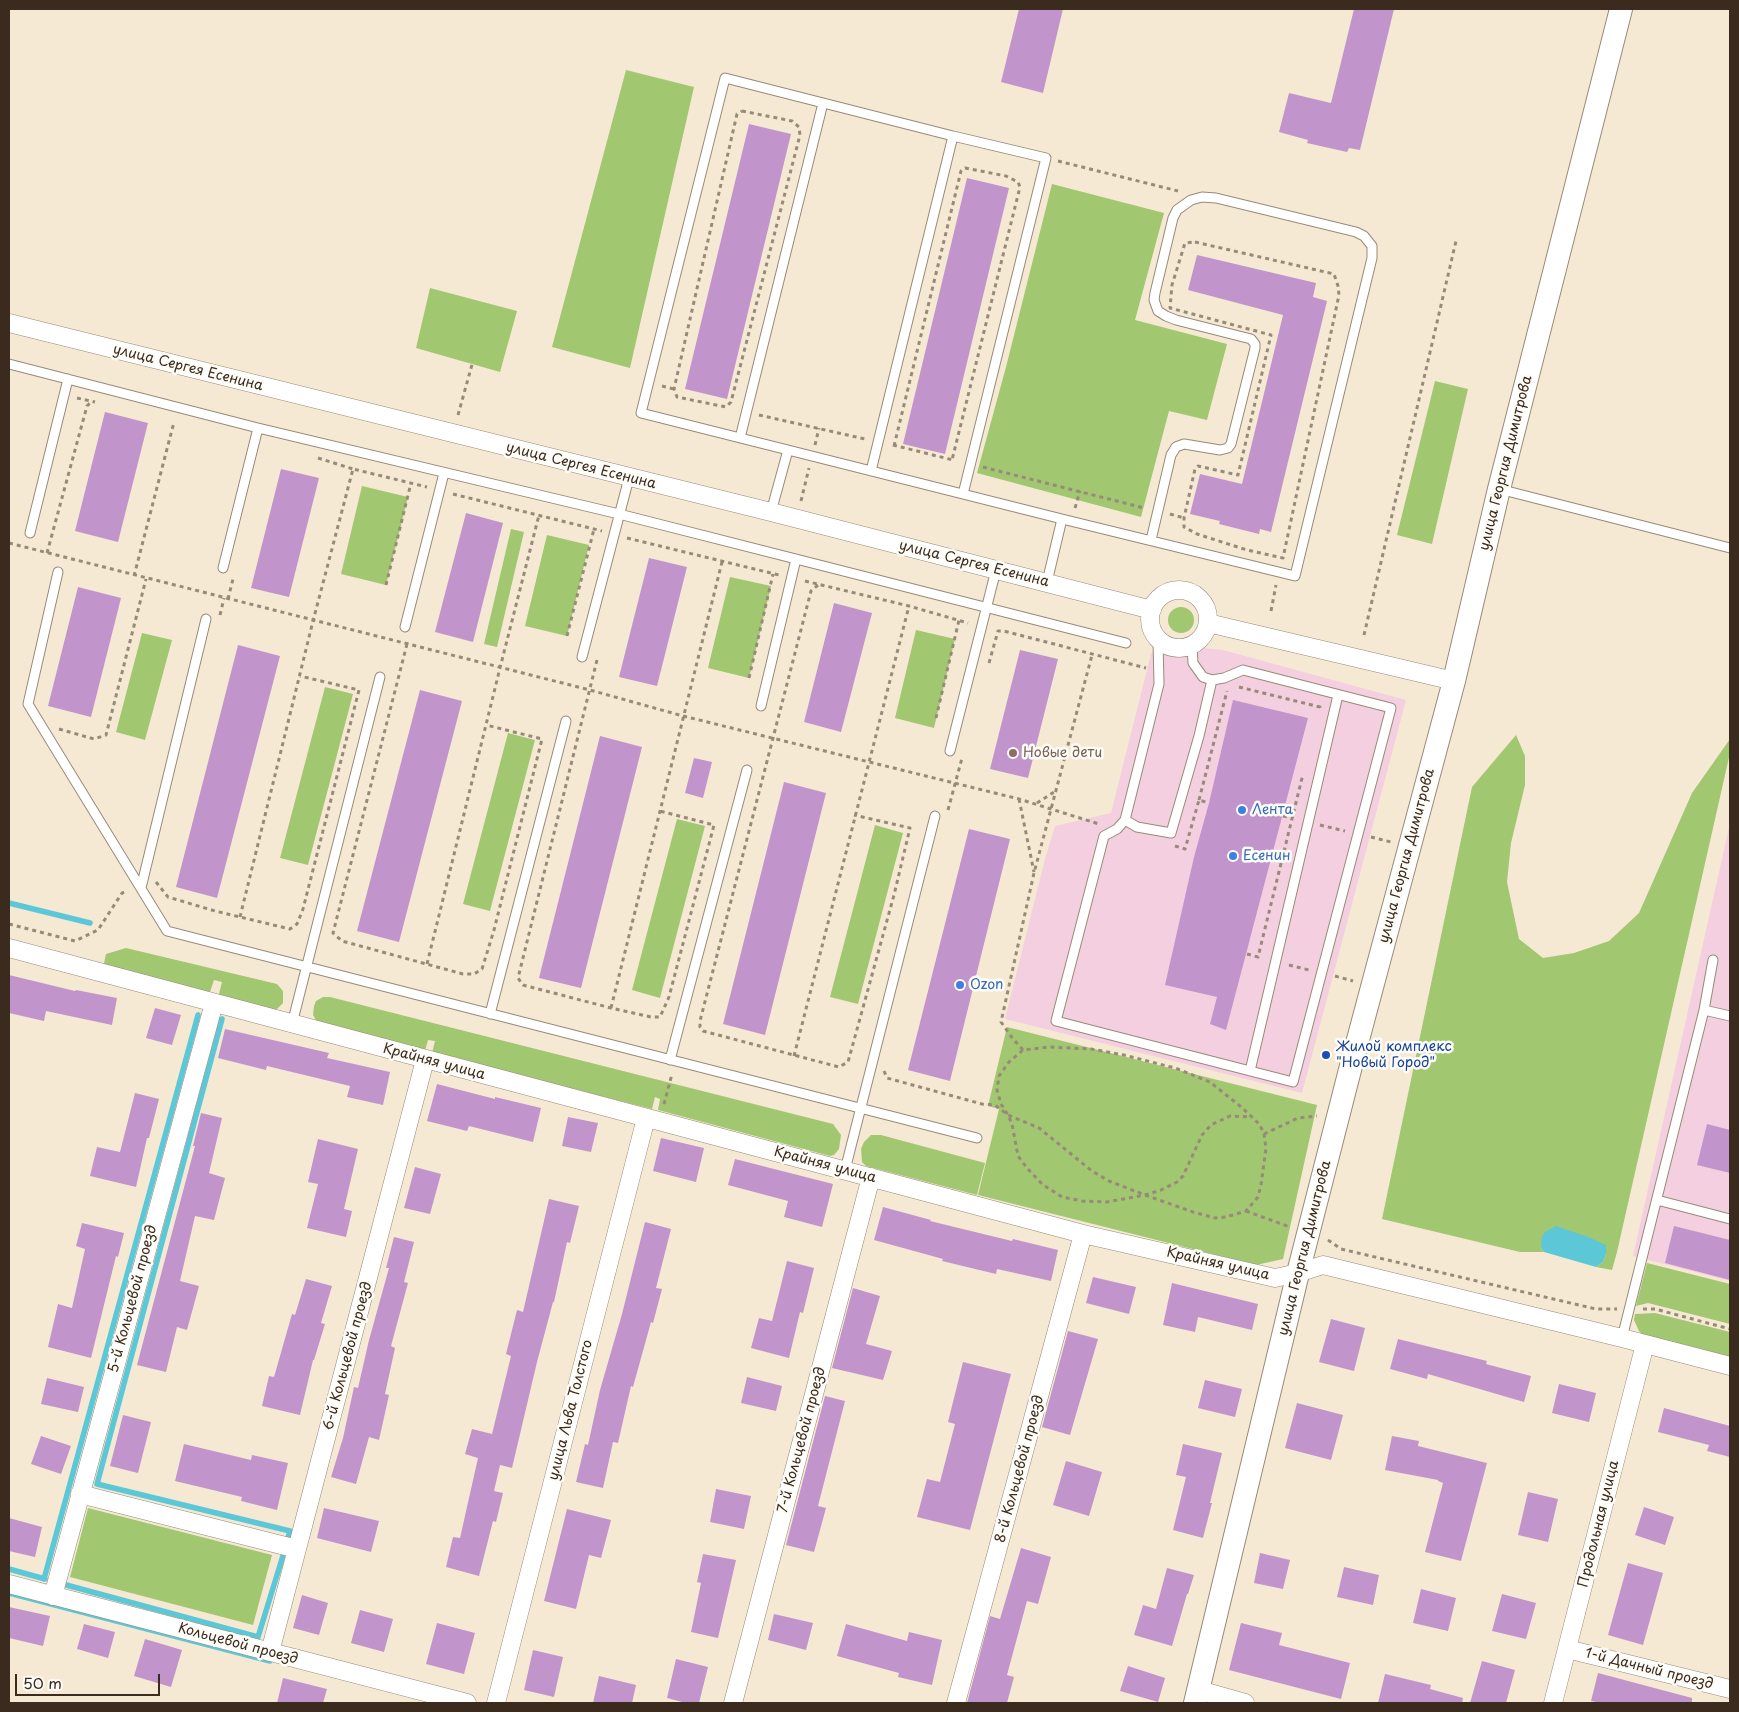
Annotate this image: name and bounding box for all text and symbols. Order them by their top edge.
street label: улица Сергея Есенина [111,341,265,395]
street label: улица Георгия Димитрова [1476,374,1536,552]
street label: улица Сергея Есенина [504,439,658,493]
street label: улица Сергея Есенина [897,537,1051,591]
place label: Новые дети [1023,745,1102,761]
marker: Новые дети [1007,747,1019,759]
street label: улица Георгия Димитрова [1376,767,1438,945]
place label: Лента [1252,802,1293,818]
marker: Лента [1236,804,1248,816]
place label: Есенин [1243,848,1290,864]
marker: Есенин [1227,850,1239,862]
place label: Ozon [970,977,1003,993]
marker: Ozon [954,979,966,991]
place label: Жилой комплекс "Новый Город" [1336,1039,1452,1072]
street label: Крайняя улица [381,1040,487,1084]
marker: Жилой комплекс "Новый Город" [1320,1049,1332,1061]
street label: Крайняя улица [772,1143,878,1187]
street label: улица Георгия Димитрова [1275,1159,1335,1337]
street label: 5-й Кольцевой проезд [105,1223,161,1375]
street label: Крайняя улица [1165,1244,1271,1284]
street label: 6-й Кольцевой проезд [320,1280,376,1432]
street label: улица Льва Толстого [545,1338,597,1482]
street label: 7-й Кольцевой проезд [774,1365,830,1515]
street label: 8-й Кольцевой проезд [992,1393,1048,1545]
street label: Продольная улица [1575,1459,1623,1589]
street label: Кольцевой проезд [176,1620,300,1668]
street label: 1-й Дачный проезд [1583,1645,1715,1693]
scale bar [18,1664,162,1696]
text: 50 m [23,1671,62,1694]

